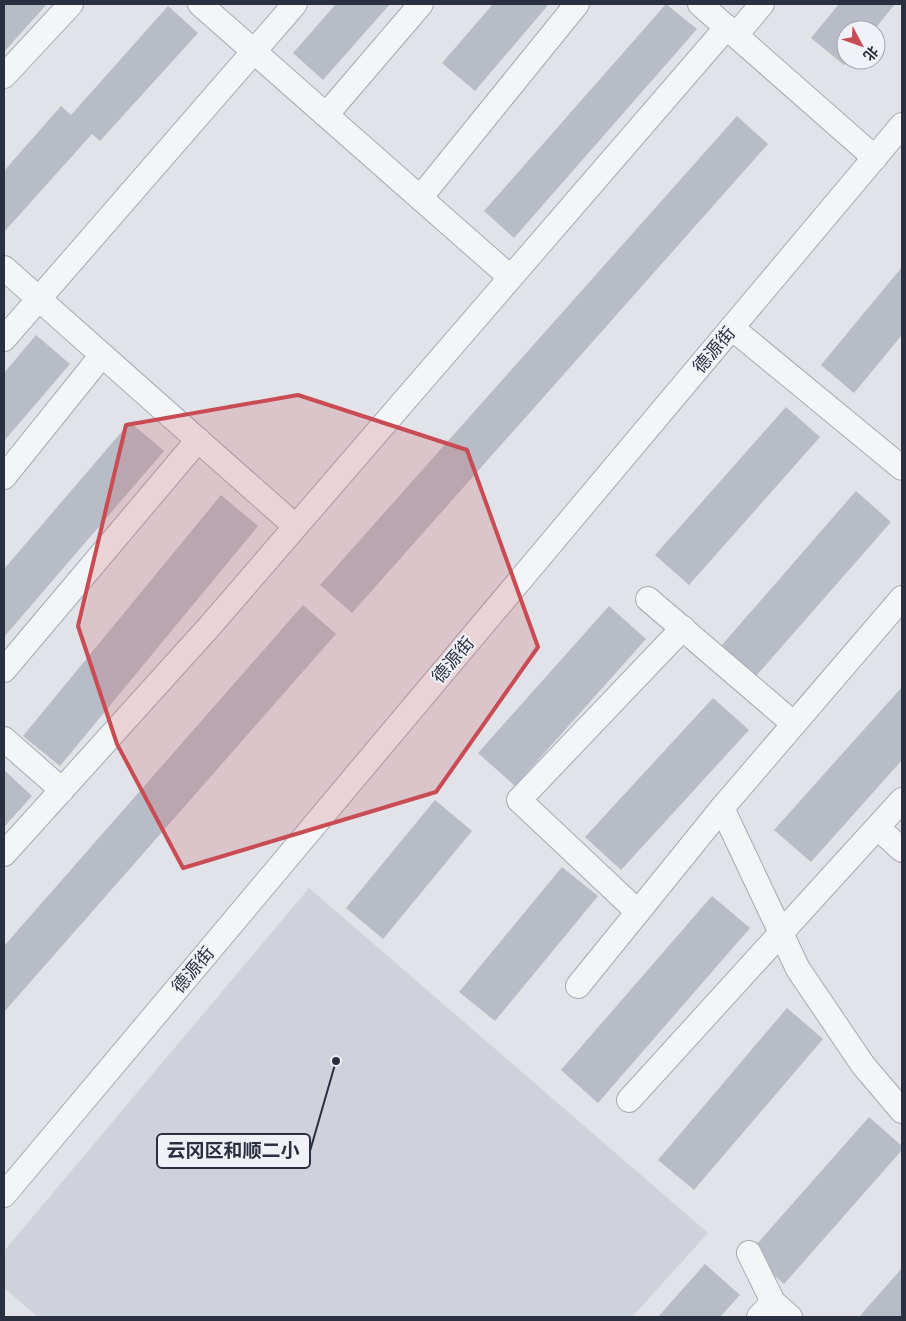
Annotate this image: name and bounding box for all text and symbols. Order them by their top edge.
north arrow [836,20,886,70]
text: 北 [859,42,881,63]
street label: 德源街 [689,323,741,379]
street label: 德源街 [428,633,480,689]
street label: 德源街 [168,943,220,999]
callout: 云冈区和顺二小 [157,1134,310,1168]
text: 云冈区和顺二小 [166,1140,300,1164]

